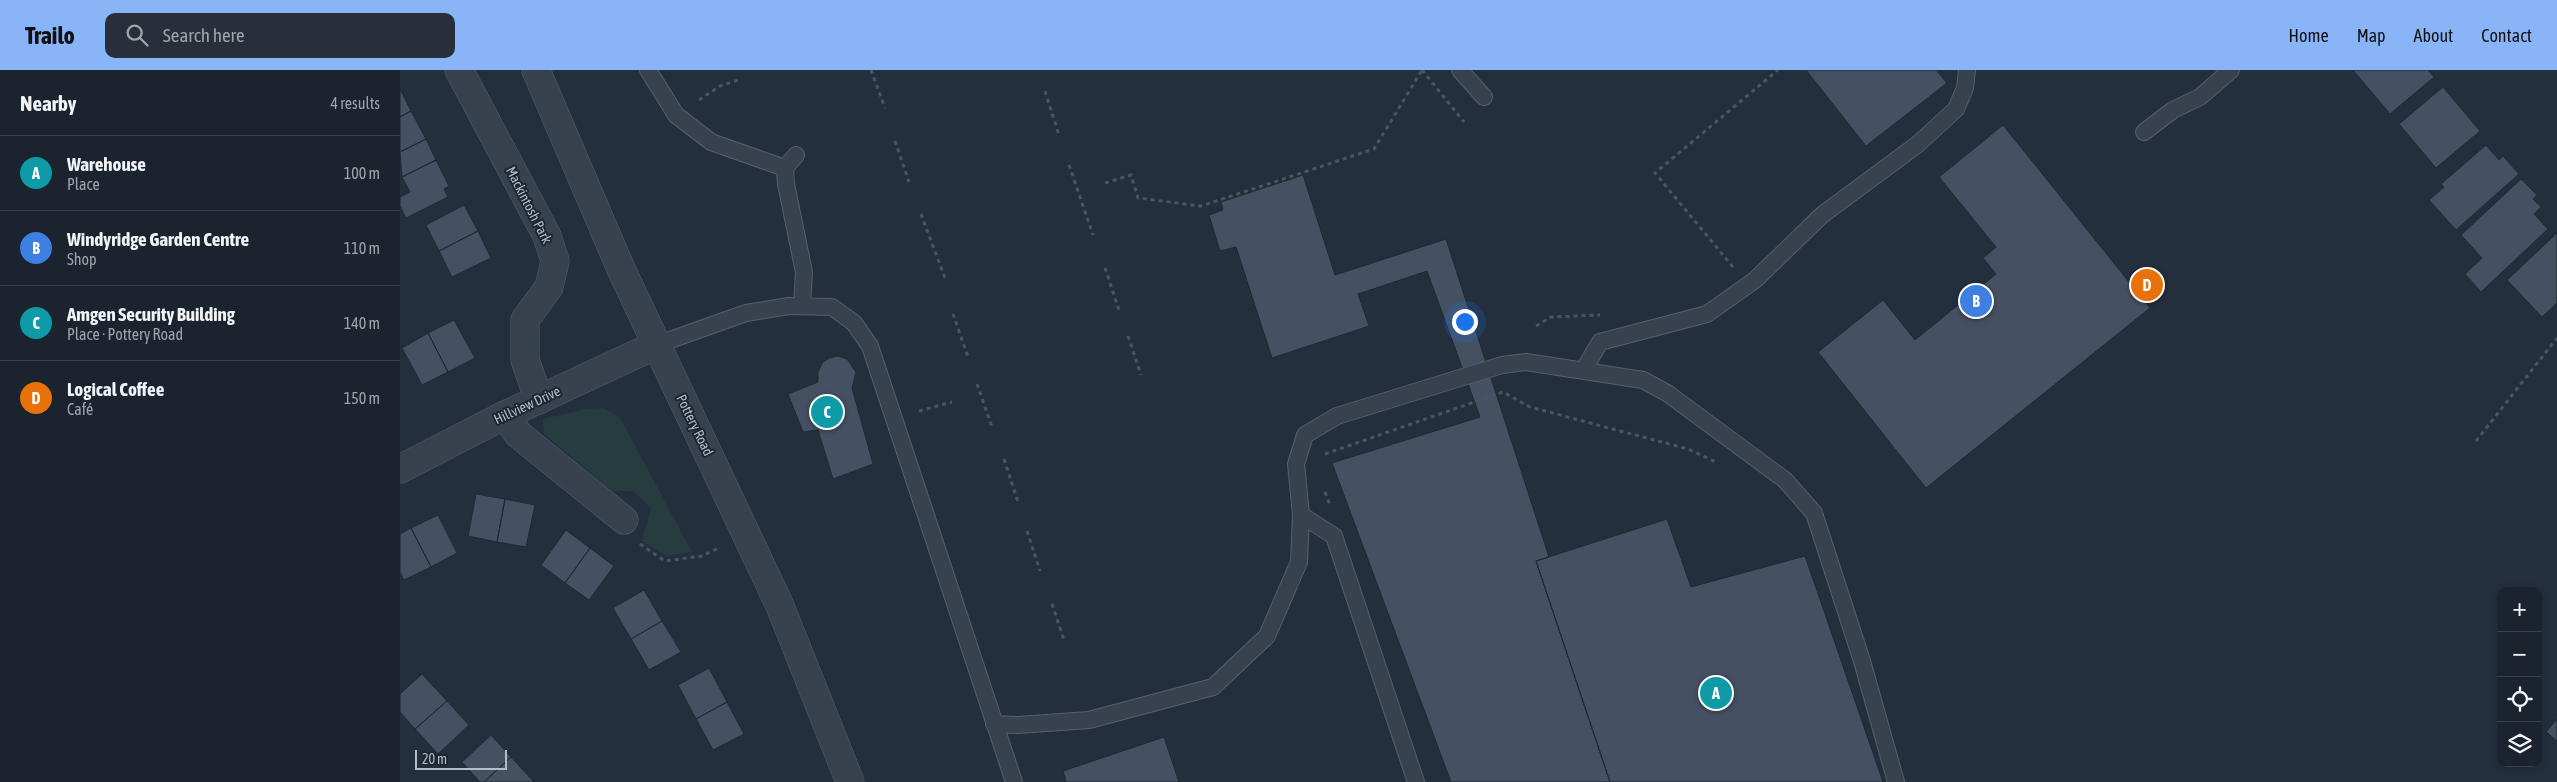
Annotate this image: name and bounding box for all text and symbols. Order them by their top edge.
search box [105,13,455,58]
icon: search [123,21,151,49]
text: Trailo [25,22,75,49]
text: Search here [163,24,245,46]
text: Home [2289,25,2329,46]
text: Map [2357,25,2386,46]
text: About [2414,25,2453,46]
text: Contact [2481,25,2532,46]
text: Nearby [20,91,76,115]
text: 4 results [330,94,380,112]
text: Warehouse [67,153,146,175]
text: A [32,164,40,182]
text: 100 m [344,164,380,182]
street label: Mackintosh Park [503,164,555,246]
text: Place [67,175,100,193]
text: Windyridge Garden Centre [67,228,249,250]
text: B [32,239,40,257]
text: 110 m [344,239,380,257]
text: Shop [67,250,97,268]
pin: D [2131,266,2163,304]
pin: B [1960,282,1992,320]
text: Amgen Security Building [67,303,235,325]
your location [1452,309,1478,335]
text: C [32,314,40,332]
text: 140 m [344,314,380,332]
text: Place · Pottery Road [67,325,183,343]
text: Logical Coffee [67,378,164,400]
street label: Hillview Drive [491,383,563,427]
text: D [32,389,40,407]
text: 150 m [344,389,380,407]
street label: Pottery Road [673,392,717,458]
pin: C [811,393,843,431]
text: Café [67,400,93,418]
map controls [2497,587,2542,767]
button: + [2497,587,2542,632]
button: − [2497,632,2542,677]
pin: A [1700,674,1732,712]
button: locate [2497,677,2542,722]
button: layers [2497,722,2542,767]
scale bar [415,747,508,770]
text: 20 m [422,751,447,767]

